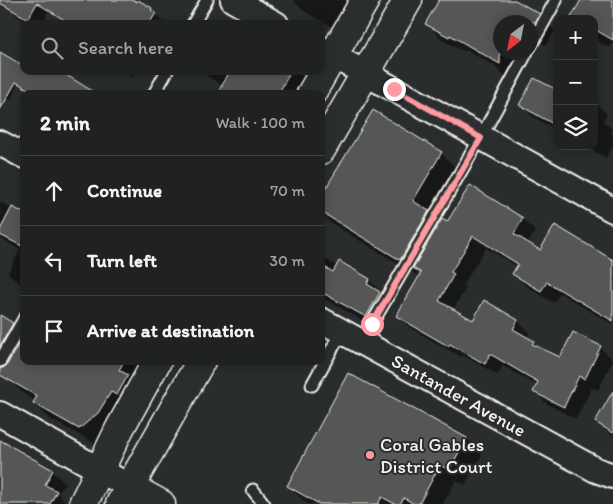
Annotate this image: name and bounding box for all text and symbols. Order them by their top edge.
north arrow [493,15,538,60]
map controls [553,15,598,150]
button: + [553,15,598,60]
search box [20,20,325,75]
icon: search [38,34,66,62]
text: Search here [78,36,173,59]
button: − [553,60,598,105]
route end [383,78,406,101]
button: layers [553,105,598,150]
text: 2 min [40,110,90,135]
text: Walk · 100 m [216,113,305,132]
icon: ahead [40,177,68,205]
text: Continue [87,179,162,202]
text: 70 m [270,181,305,200]
icon: left [40,247,68,275]
text: Turn left [87,249,157,272]
text: 30 m [269,251,305,270]
route start [361,313,384,336]
icon: arrive [40,317,68,345]
text: Arrive at destination [87,319,254,342]
street label: Santander Avenue [388,349,530,442]
place label: Coral Gables District Court [380,433,493,478]
marker: Coral Gables District Court [364,449,376,461]

